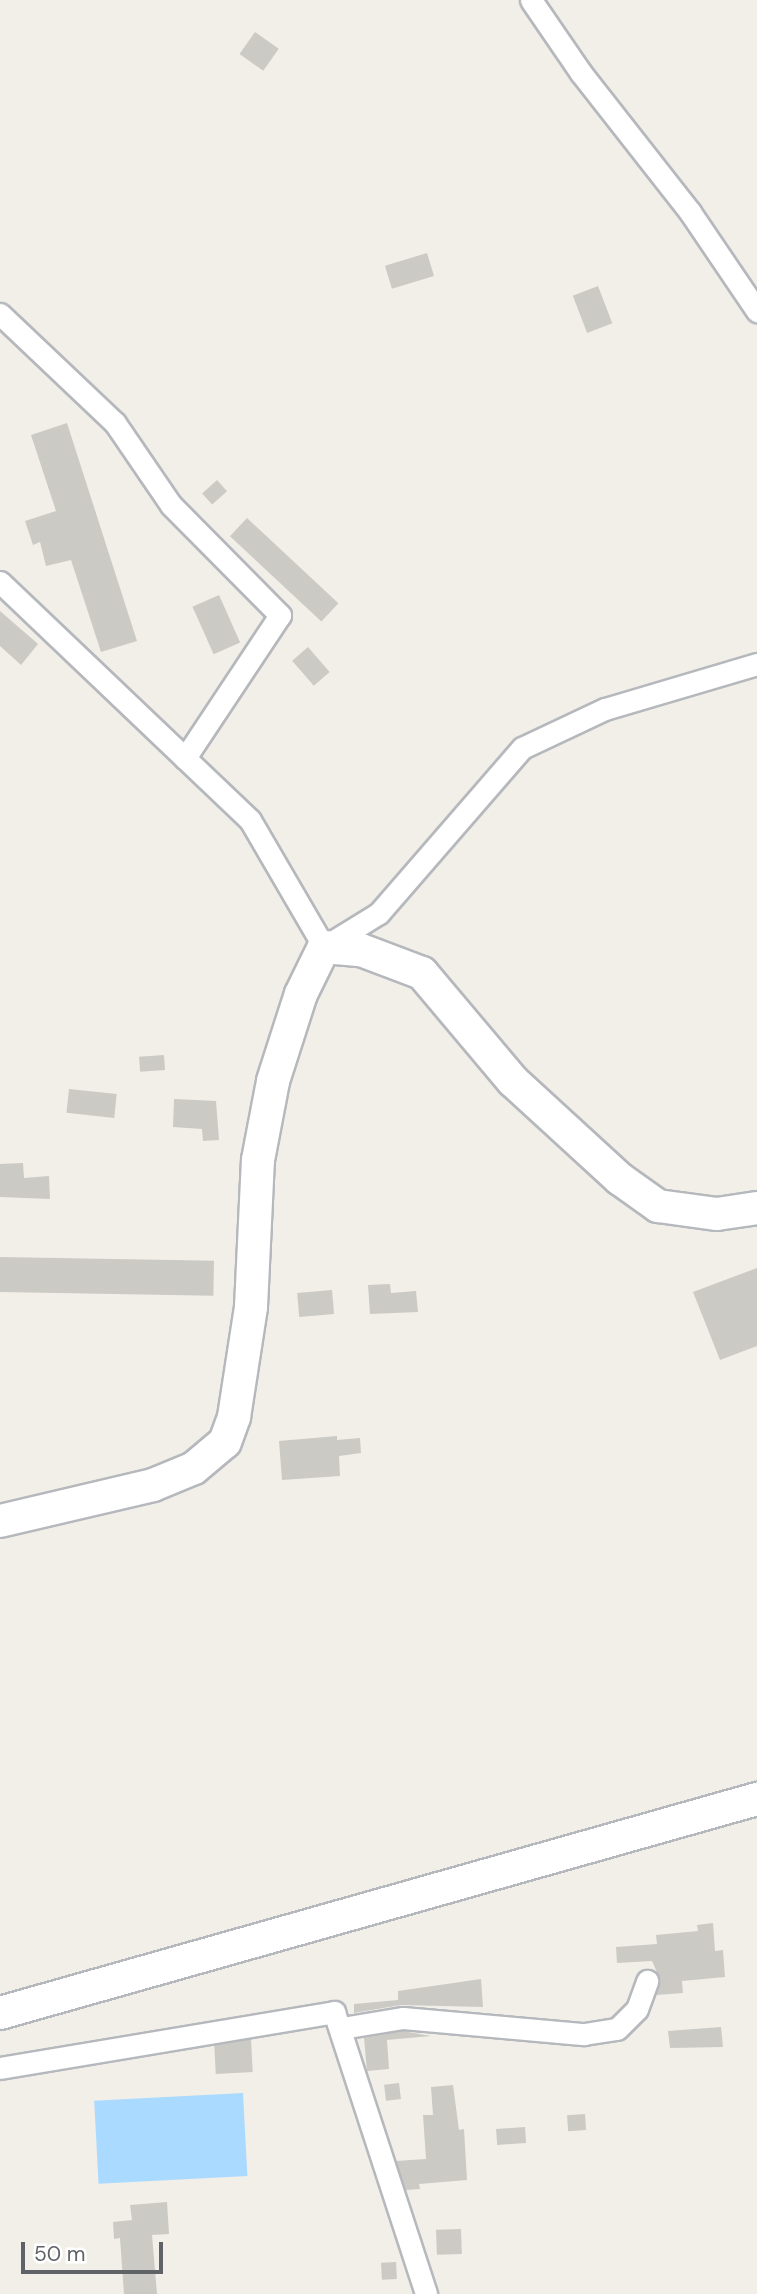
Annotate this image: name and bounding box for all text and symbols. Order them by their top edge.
scale bar [24,2228,166,2272]
text: 50 m [34,2240,85,2268]

